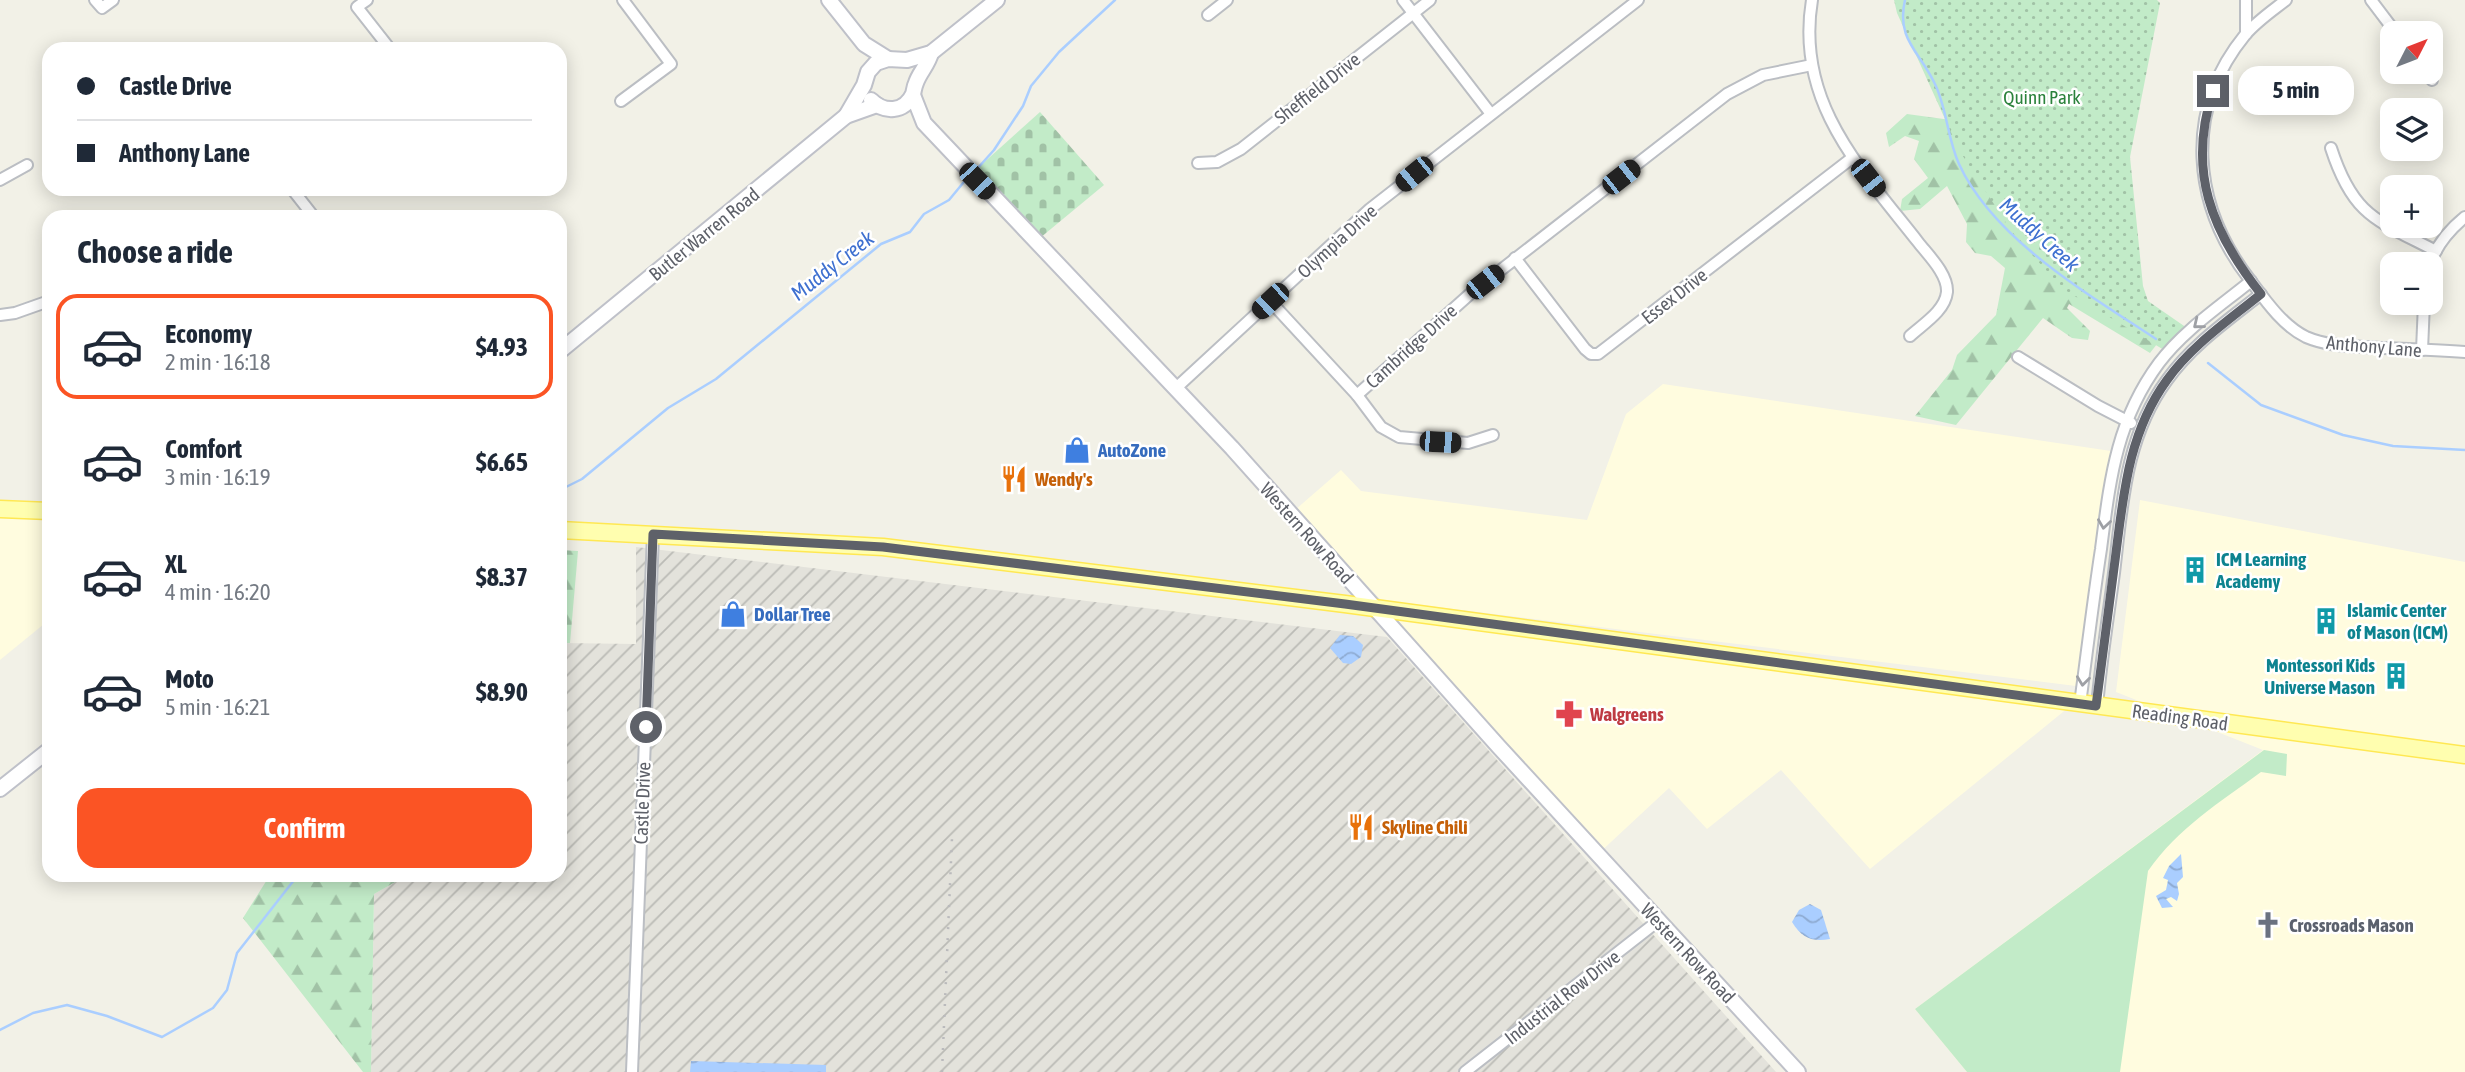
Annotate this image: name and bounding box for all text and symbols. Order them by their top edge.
north arrow [2380,21,2443,84]
map controls [2380,21,2443,315]
street label: Sheffield Drive [1270,48,1364,128]
callout: 5 min [2238,66,2353,116]
text: Castle Drive [119,71,232,101]
route end [2197,75,2229,107]
text: 5 min [2273,77,2319,103]
park label: Quinn Park [2003,86,2081,108]
button: layers [2380,98,2443,161]
text: Anthony Lane [119,138,250,168]
car [1392,153,1437,195]
car [1847,155,1890,201]
car [1598,156,1645,198]
car [955,159,1000,203]
button: + [2380,175,2443,238]
street label: Butler Warren Road [644,183,764,285]
water label: Muddy Creek [1995,192,2085,276]
street label: Olympia Drive [1293,200,1381,282]
water label: Muddy Creek [786,225,879,305]
text: Choose a ride [77,233,233,270]
button: − [2380,252,2443,315]
car [1462,261,1509,303]
street label: Essex Drive [1637,264,1711,328]
car [1248,279,1293,323]
street label: Cambridge Drive [1361,299,1461,393]
icon: car [81,315,144,378]
one-way arrow [2193,316,2206,328]
text: Economy [165,319,252,349]
street label: Anthony Lane [2325,331,2423,361]
text: $4.93 [476,332,528,362]
text: 2 min · 16:18 [165,349,271,375]
icon: car [81,430,144,493]
car [1419,430,1462,454]
text: Comfort [165,434,242,464]
shop icon: AutoZone [1062,435,1092,465]
place label: AutoZone [1097,439,1166,461]
text: $6.65 [476,447,528,477]
text: 3 min · 16:19 [165,464,271,490]
restaurant icon: Wendy's [999,464,1029,494]
place label: Wendy's [1034,468,1093,490]
street label: Western Row Road [1256,478,1358,588]
one-way arrow [2097,518,2112,530]
icon: car [81,545,144,608]
place label: ICM Learning Academy [2215,548,2307,592]
text: XL [165,549,187,579]
building icon: ICM Learning Academy [2180,555,2210,585]
text: $8.37 [476,562,528,592]
text: 4 min · 16:20 [165,579,271,605]
shop icon: Dollar Tree [718,599,748,629]
place label: Islamic Center of Mason (ICM) [2347,599,2448,643]
place label: Dollar Tree [754,603,831,625]
building icon: Islamic Center of Mason (ICM) [2311,606,2341,636]
place label: Montessori Kids Universe Mason [2264,654,2375,698]
icon: car [81,660,144,723]
building icon: Montessori Kids Universe Mason [2381,661,2411,691]
text: Moto [165,664,214,694]
one-way arrow [2076,675,2091,687]
text: $8.90 [476,677,528,707]
text: 5 min · 16:21 [165,694,271,720]
pharmacy icon: Walgreens [1554,699,1584,729]
street label: Reading Road [2131,699,2229,735]
place label: Walgreens [1589,703,1664,725]
route start [630,711,662,743]
street label: Castle Drive [630,761,654,845]
button: Confirm [77,788,532,868]
restaurant icon: Skyline Chili [1346,812,1376,842]
place label: Skyline Chili [1382,816,1468,838]
street label: Western Row Road [1636,899,1740,1007]
church icon: Crossroads Mason [2253,910,2283,940]
place label: Crossroads Mason [2289,914,2414,936]
street label: Industrial Row Drive [1500,945,1624,1049]

